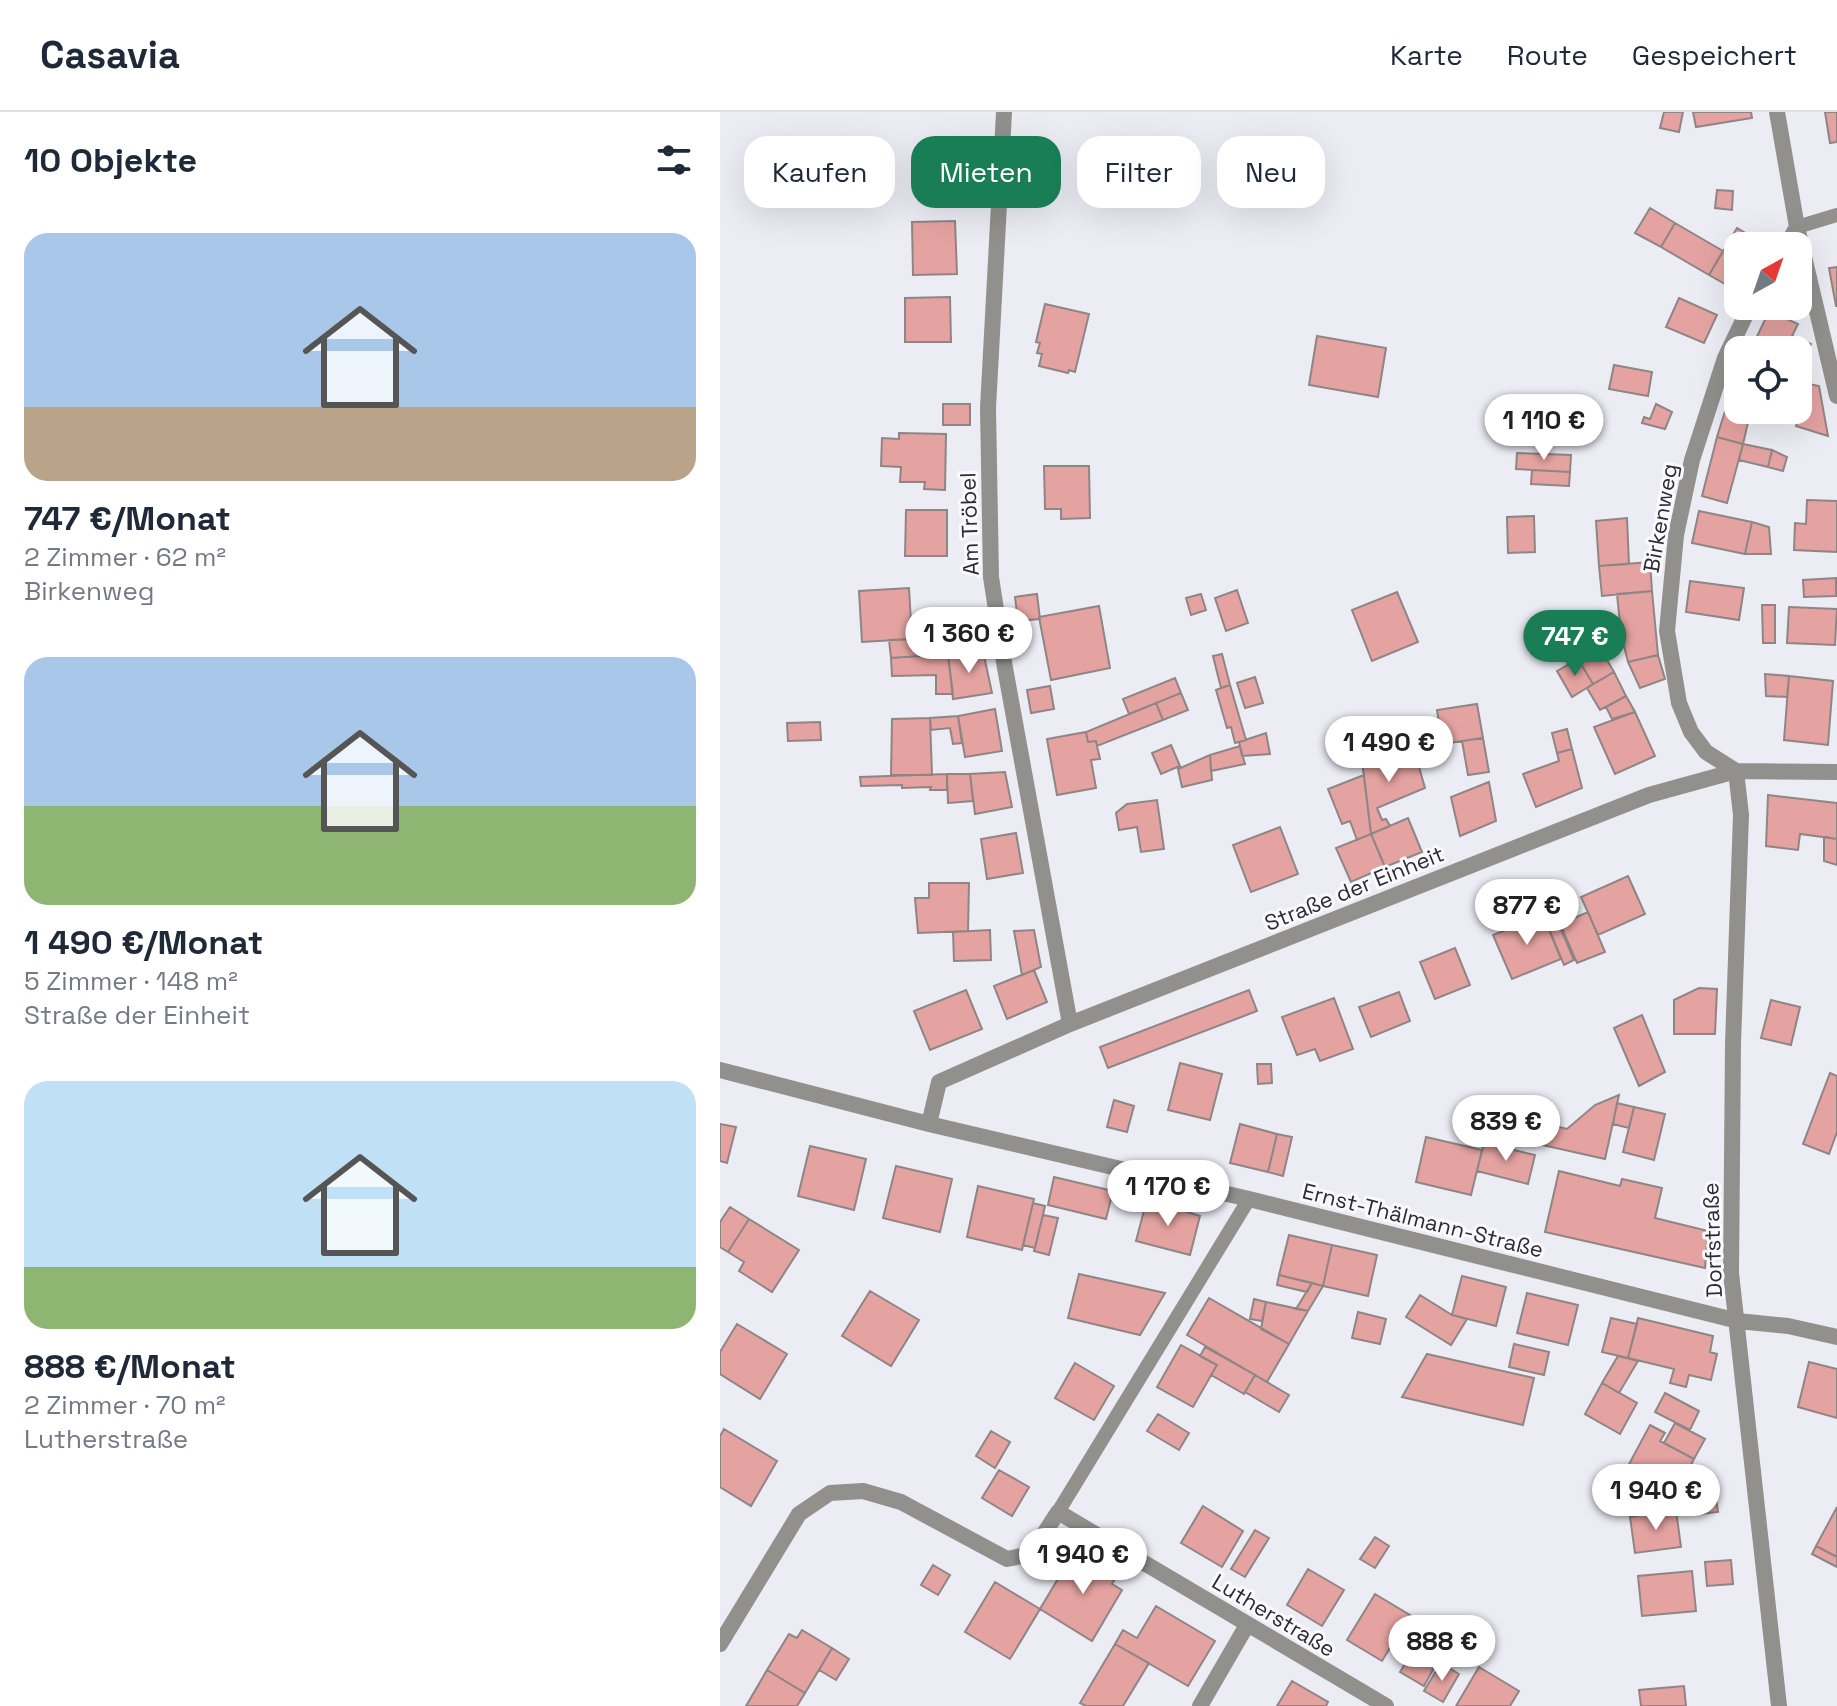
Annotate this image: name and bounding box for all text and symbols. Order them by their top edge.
text: Casavia [40,31,180,79]
text: Karte [1390,37,1463,73]
text: Route [1507,37,1588,73]
text: Gespeichert [1632,37,1797,73]
chip: Kaufen [744,136,895,208]
chip: Mieten [911,136,1061,208]
chip: Filter [1077,136,1201,208]
chip: Neu [1217,136,1325,208]
icon: filters [652,138,696,182]
text: 10 Objekte [24,139,197,182]
north arrow [1724,232,1812,320]
map controls [1724,232,1812,424]
icon: home [288,285,432,429]
button: locate [1724,336,1812,424]
pin: 1 110 € [1470,394,1618,462]
text: 1 110 € [1503,403,1585,437]
street label: Birkenweg [1637,461,1683,575]
street label: Am Tröbel [953,472,985,576]
text: 747 €/Monat [24,497,231,540]
text: 2 Zimmer · 62 m² [24,540,226,574]
text: Birkenweg [24,574,155,608]
pin: 1 360 € [895,607,1043,675]
pin: 747 € [1519,610,1631,678]
text: 1 360 € [923,616,1015,650]
text: 747 € [1541,619,1609,653]
icon: home [288,709,432,853]
pin: 1 490 € [1315,716,1463,784]
text: 1 490 € [1343,725,1435,759]
street label: Straße der Einheit [1260,839,1448,937]
pin: 877 € [1471,879,1583,947]
text: 877 € [1493,888,1561,922]
text: 1 490 €/Monat [24,921,263,964]
text: 5 Zimmer · 148 m² [24,964,238,998]
text: Straße der Einheit [24,998,250,1032]
pin: 839 € [1450,1095,1562,1163]
text: 839 € [1470,1104,1542,1138]
icon: home [288,1133,432,1277]
pin: 1 170 € [1094,1160,1242,1228]
text: 1 170 € [1125,1169,1211,1203]
street label: Ernst-Thälmann-Straße [1300,1176,1546,1264]
street label: Dorfstraße [1696,1182,1728,1298]
text: 888 €/Monat [24,1345,236,1388]
text: 2 Zimmer · 70 m² [24,1388,226,1422]
text: Lutherstraße [24,1422,188,1456]
pin: 1 940 € [1582,1464,1730,1532]
text: 1 940 € [1610,1473,1702,1507]
pin: 1 940 € [1009,1528,1157,1596]
text: 1 940 € [1037,1537,1129,1571]
street label: Lutherstraße [1207,1567,1341,1663]
pin: 888 € [1386,1615,1498,1683]
text: 888 € [1406,1624,1478,1658]

